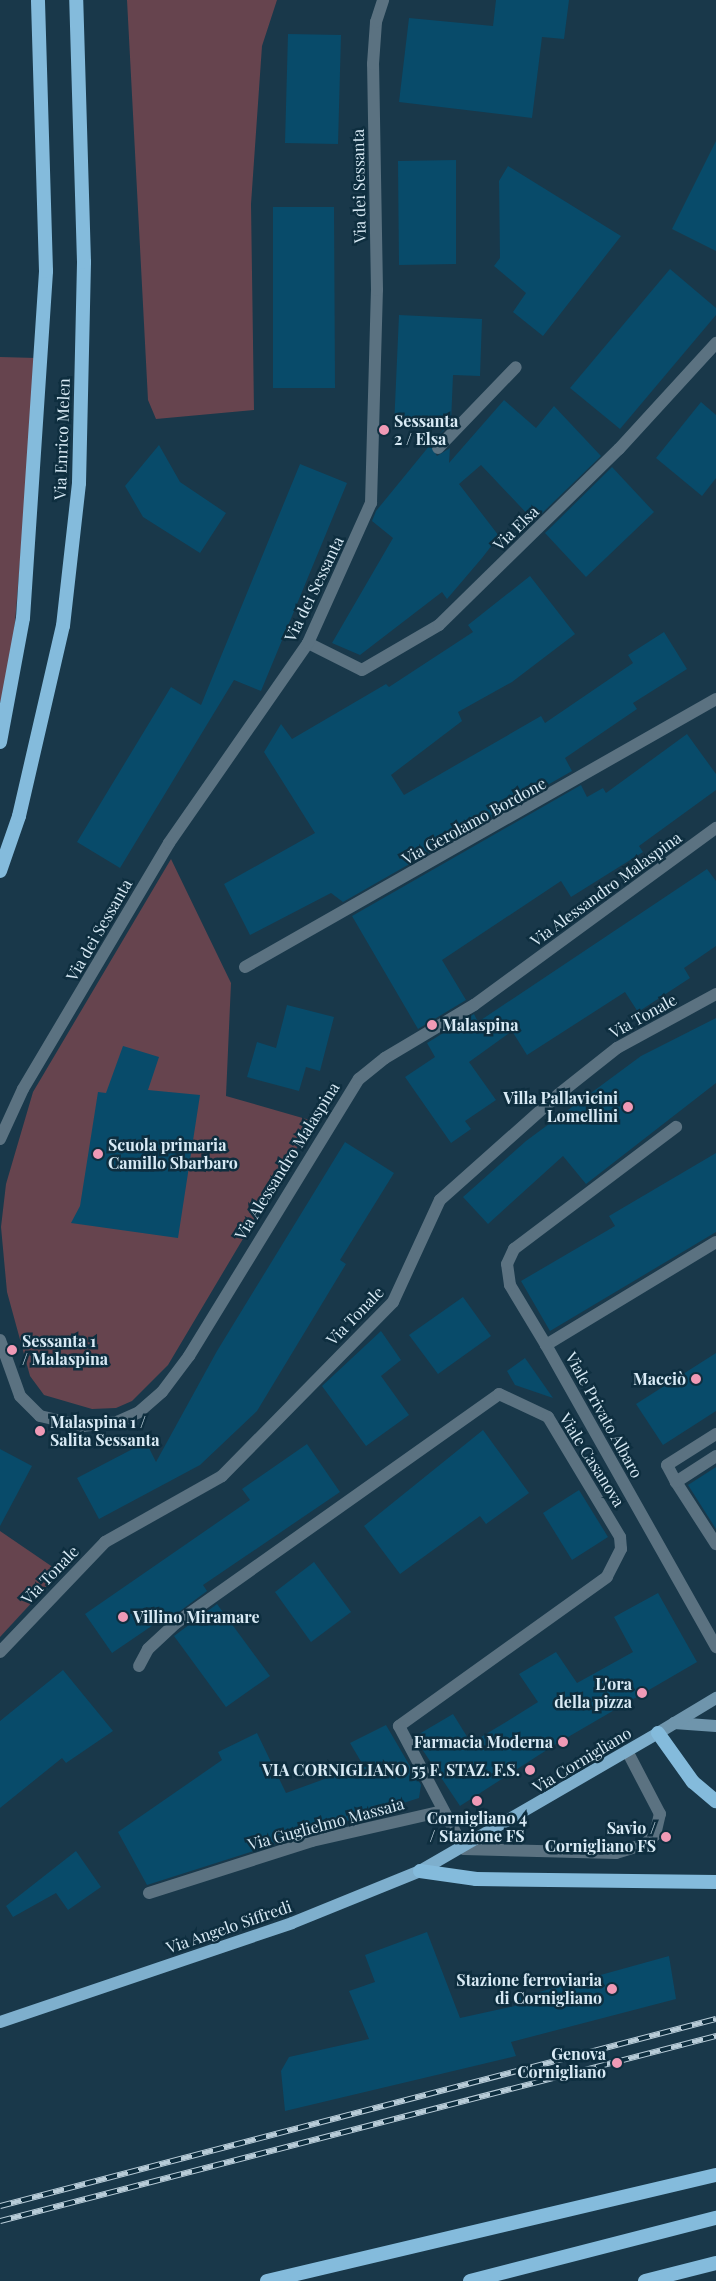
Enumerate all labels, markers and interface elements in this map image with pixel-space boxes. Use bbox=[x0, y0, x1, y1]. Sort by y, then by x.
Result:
street label: Via dei Sessanta bbox=[348, 129, 370, 243]
street label: Via Enrico Melen bbox=[50, 378, 74, 500]
place label: Sessanta 2 / Elsa bbox=[394, 411, 458, 449]
marker: Sessanta 2 / Elsa bbox=[378, 424, 390, 436]
street label: Via Elsa bbox=[489, 502, 543, 554]
street label: Via dei Sessanta bbox=[280, 533, 348, 645]
street label: Via Gerolamo Bordone bbox=[399, 773, 549, 869]
street label: Via Alessandro Malaspina bbox=[527, 828, 685, 950]
street label: Via dei Sessanta bbox=[62, 876, 136, 984]
street label: Via Tonale bbox=[606, 990, 680, 1042]
place label: Malaspina bbox=[442, 1015, 518, 1035]
marker: Malaspina bbox=[426, 1019, 438, 1031]
street label: Via Alessandro Malaspina bbox=[230, 1079, 344, 1243]
place label: Villa Pallavicini Lomellini bbox=[503, 1088, 618, 1126]
marker: Villa Pallavicini Lomellini bbox=[622, 1101, 634, 1113]
place label: Scuola primaria Camillo Sbarbaro bbox=[108, 1135, 238, 1173]
marker: Scuola primaria Camillo Sbarbaro bbox=[92, 1148, 104, 1160]
street label: Via Tonale bbox=[322, 1283, 388, 1349]
place label: Sessanta 1 / Malaspina bbox=[22, 1331, 108, 1369]
marker: Sessanta 1 / Malaspina bbox=[6, 1344, 18, 1356]
street label: Viale Privato Albaro bbox=[561, 1349, 647, 1481]
place label: Macciò bbox=[633, 1369, 686, 1389]
marker: Macciò bbox=[690, 1373, 702, 1385]
street label: Viale Casanova bbox=[556, 1410, 628, 1510]
place label: Malaspina 1 / Salita Sessanta bbox=[50, 1412, 160, 1450]
marker: Malaspina 1 / Salita Sessanta bbox=[34, 1425, 46, 1437]
street label: Via Tonale bbox=[17, 1542, 83, 1608]
place label: Villino Miramare bbox=[133, 1607, 260, 1627]
marker: Villino Miramare bbox=[117, 1611, 129, 1623]
place label: L'ora della pizza bbox=[554, 1674, 632, 1712]
marker: L'ora della pizza bbox=[636, 1687, 648, 1699]
street label: Via Cornigliano bbox=[529, 1723, 635, 1797]
place label: Farmacia Moderna bbox=[414, 1732, 553, 1752]
marker: Farmacia Moderna bbox=[557, 1736, 569, 1748]
place label: VIA CORNIGLIANO 55 F. STAZ. F.S. bbox=[262, 1760, 520, 1780]
marker: VIA CORNIGLIANO 55 F. STAZ. F.S. bbox=[524, 1764, 536, 1776]
street label: Via Guglielmo Massaia bbox=[246, 1794, 406, 1854]
marker: Cornigliano 4 / Stazione FS bbox=[471, 1795, 483, 1807]
place label: Cornigliano 4 / Stazione FS bbox=[427, 1808, 527, 1846]
place label: Savio / Cornigliano FS bbox=[545, 1818, 656, 1856]
marker: Savio / Cornigliano FS bbox=[660, 1831, 672, 1843]
street label: Via Angelo Siffredi bbox=[163, 1896, 295, 1958]
place label: Stazione ferroviaria di Cornigliano bbox=[456, 1970, 602, 2008]
marker: Stazione ferroviaria di Cornigliano bbox=[606, 1983, 618, 1995]
place label: Genova Cornigliano bbox=[517, 2044, 606, 2082]
marker: Genova Cornigliano bbox=[610, 2056, 624, 2070]

